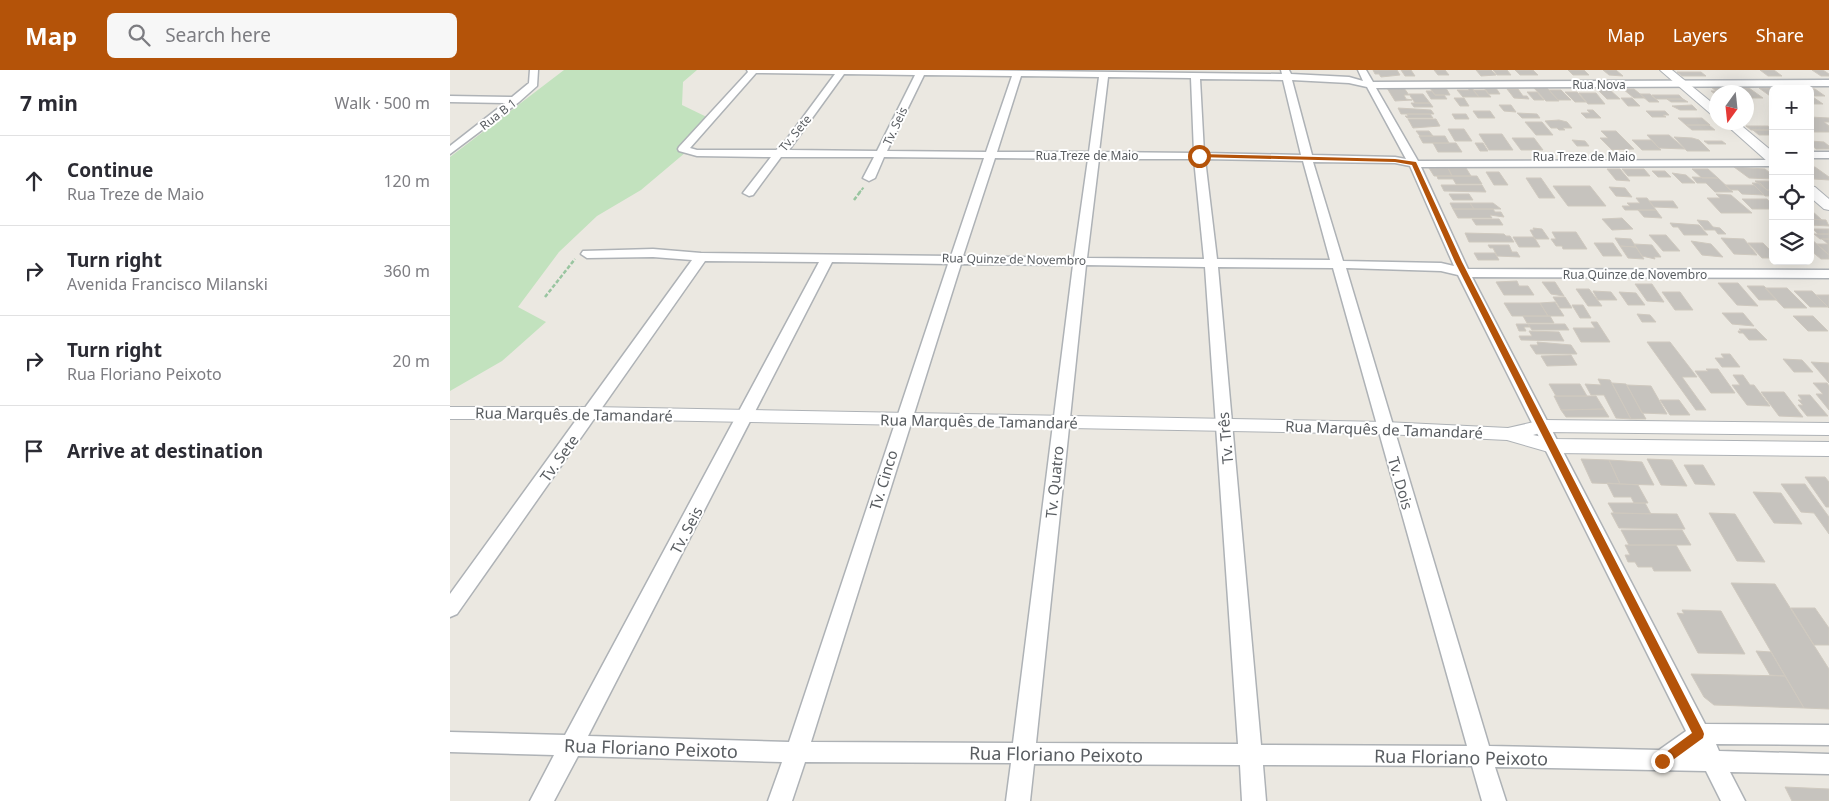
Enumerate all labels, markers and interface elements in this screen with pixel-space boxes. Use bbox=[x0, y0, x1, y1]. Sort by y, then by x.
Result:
search box bbox=[107, 13, 457, 58]
text: Map bbox=[25, 19, 77, 52]
icon: search bbox=[125, 21, 153, 49]
text: Search here bbox=[165, 22, 271, 48]
text: Map bbox=[1607, 23, 1645, 47]
text: Layers bbox=[1673, 23, 1728, 47]
text: Share bbox=[1756, 23, 1804, 47]
street label: Rua Nova bbox=[1572, 76, 1626, 93]
north arrow bbox=[1709, 85, 1754, 130]
map controls bbox=[1769, 85, 1814, 265]
button: + bbox=[1769, 85, 1814, 130]
text: 7 min bbox=[20, 89, 78, 117]
text: Walk · 500 m bbox=[335, 92, 430, 114]
street label: Rua B 1 bbox=[476, 94, 520, 134]
street label: Tv. Seis bbox=[879, 104, 911, 148]
street label: Tv. Sete bbox=[775, 111, 815, 155]
button: − bbox=[1769, 130, 1814, 175]
route start bbox=[1188, 145, 1211, 168]
street label: Rua Treze de Maio bbox=[1036, 147, 1138, 164]
street label: Rua Treze de Maio bbox=[1533, 148, 1635, 165]
text: Continue bbox=[67, 157, 153, 183]
icon: ahead bbox=[20, 167, 48, 195]
text: 120 m bbox=[383, 170, 430, 192]
button: locate bbox=[1769, 175, 1814, 220]
text: Rua Treze de Maio bbox=[67, 183, 204, 205]
button: layers bbox=[1769, 220, 1814, 265]
text: Turn right bbox=[67, 247, 162, 273]
street label: Rua Quinze de Novembro bbox=[942, 249, 1086, 269]
icon: right bbox=[20, 257, 48, 285]
text: 360 m bbox=[383, 260, 430, 282]
street label: Rua Quinze de Novembro bbox=[1563, 266, 1707, 283]
text: Avenida Francisco Milanski bbox=[67, 273, 268, 295]
text: Turn right bbox=[67, 337, 162, 363]
icon: right bbox=[20, 347, 48, 375]
text: 20 m bbox=[393, 350, 430, 372]
text: Rua Floriano Peixoto bbox=[67, 363, 222, 385]
street label: Rua Marquês de Tamandaré bbox=[475, 402, 673, 426]
street label: Rua Marquês de Tamandaré bbox=[880, 409, 1078, 433]
street label: Tv. Três bbox=[1213, 411, 1237, 465]
street label: Rua Marquês de Tamandaré bbox=[1285, 416, 1483, 442]
street label: Tv. Sete bbox=[535, 430, 583, 486]
icon: arrive bbox=[20, 437, 48, 465]
text: Arrive at destination bbox=[67, 438, 263, 464]
street label: Tv. Quatro bbox=[1040, 445, 1068, 519]
street label: Tv. Cinco bbox=[864, 447, 902, 513]
street label: Tv. Dois bbox=[1384, 454, 1418, 512]
street label: Tv. Seis bbox=[665, 503, 707, 557]
street label: Rua Floriano Peixoto bbox=[564, 733, 738, 763]
street label: Rua Floriano Peixoto bbox=[969, 740, 1143, 768]
street label: Rua Floriano Peixoto bbox=[1374, 743, 1548, 771]
route end bbox=[1651, 750, 1674, 773]

